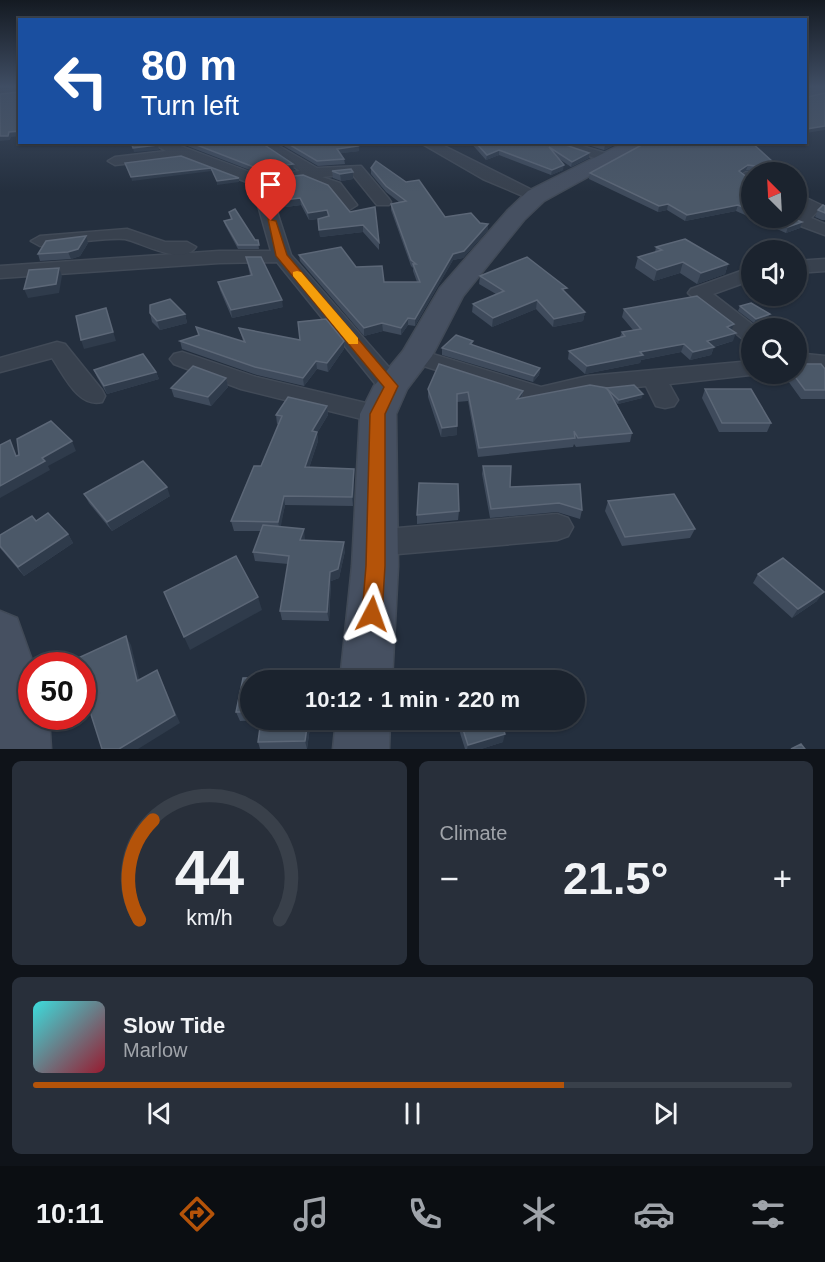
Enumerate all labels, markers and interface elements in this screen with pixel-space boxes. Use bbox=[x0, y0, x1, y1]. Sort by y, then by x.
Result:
icon: left bbox=[42, 42, 120, 120]
text: 80 m bbox=[141, 42, 237, 89]
text: Turn left bbox=[141, 91, 239, 121]
pin bbox=[245, 159, 296, 221]
north arrow bbox=[741, 162, 807, 228]
map controls bbox=[741, 162, 807, 384]
icon: arrive bbox=[254, 168, 287, 201]
button: sound bbox=[741, 240, 807, 306]
button: search bbox=[741, 318, 807, 384]
position arrow bbox=[340, 582, 404, 646]
speed limit sign: 50 bbox=[18, 652, 96, 730]
text: 10:12 · 1 min · 220 m bbox=[305, 687, 520, 712]
text: Climate bbox=[440, 822, 507, 844]
text: 44 bbox=[175, 838, 244, 907]
text: 21.5° bbox=[563, 853, 669, 904]
text: − bbox=[440, 860, 459, 897]
text: + bbox=[773, 860, 792, 897]
text: km/h bbox=[186, 906, 232, 930]
text: Slow Tide bbox=[123, 1013, 225, 1038]
text: Marlow bbox=[123, 1039, 187, 1061]
icon: previous bbox=[143, 1097, 176, 1130]
icon: pause bbox=[396, 1097, 429, 1130]
icon: next bbox=[649, 1097, 682, 1130]
icon: directions bbox=[176, 1193, 218, 1235]
icon: music bbox=[290, 1193, 332, 1235]
icon: phone bbox=[404, 1193, 446, 1235]
icon: climate bbox=[518, 1193, 560, 1235]
icon: car bbox=[633, 1193, 675, 1235]
icon: filters bbox=[747, 1193, 789, 1235]
text: 10:11 bbox=[36, 1199, 104, 1229]

